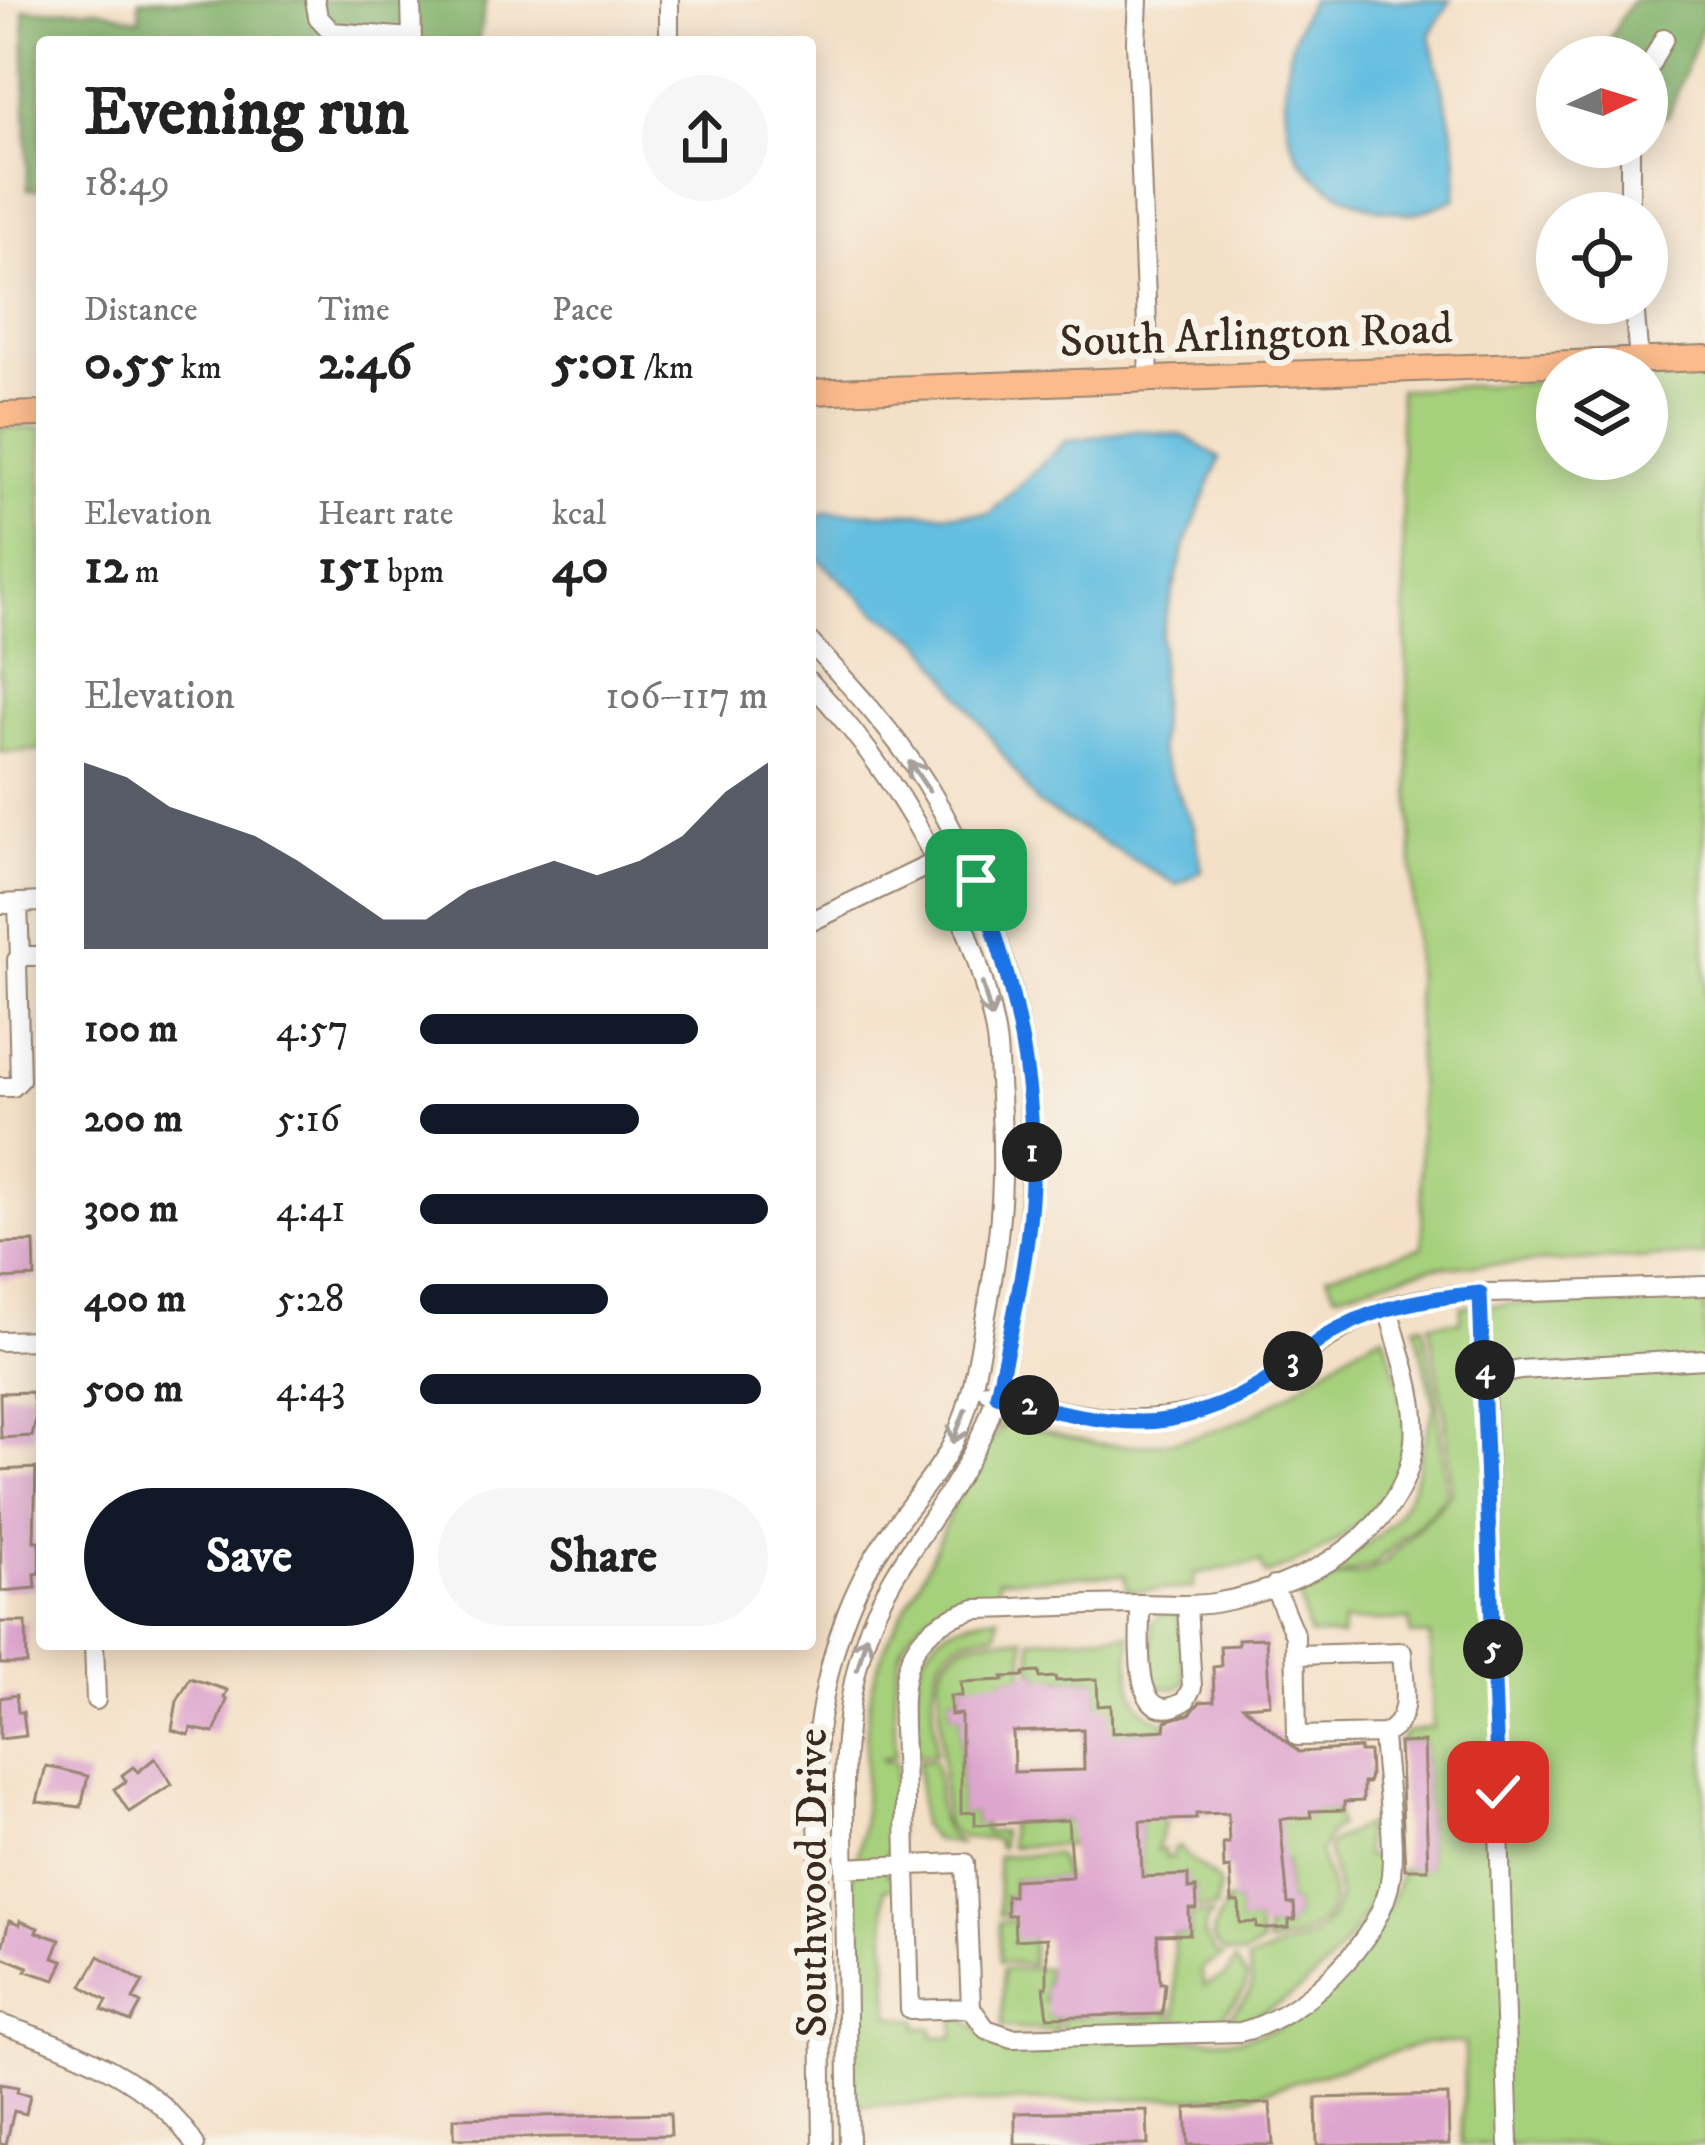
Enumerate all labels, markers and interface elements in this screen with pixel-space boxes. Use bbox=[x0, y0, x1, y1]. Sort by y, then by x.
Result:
north arrow bbox=[1536, 36, 1668, 168]
map controls bbox=[1536, 36, 1668, 480]
text: Evening run bbox=[84, 73, 409, 155]
button: share bbox=[642, 75, 768, 201]
text: 18:49 bbox=[84, 159, 170, 208]
button: locate bbox=[1536, 192, 1668, 324]
text: Distance bbox=[84, 290, 198, 331]
text: Time bbox=[318, 290, 390, 331]
text: Pace bbox=[552, 290, 613, 331]
street label: South Arlington Road bbox=[1059, 301, 1454, 371]
text: 0.55 bbox=[84, 331, 174, 395]
text: 2:46 bbox=[318, 331, 412, 395]
text: 5:01 bbox=[552, 331, 637, 395]
text: km bbox=[174, 348, 222, 389]
text: /km bbox=[637, 348, 694, 389]
button: layers bbox=[1536, 348, 1668, 480]
text: Elevation bbox=[84, 494, 212, 535]
text: Heart rate bbox=[318, 494, 453, 535]
text: kcal bbox=[552, 494, 606, 535]
text: 12 bbox=[84, 535, 128, 599]
text: 151 bbox=[318, 535, 380, 599]
text: 40 bbox=[552, 535, 609, 599]
text: m bbox=[128, 552, 160, 593]
text: bpm bbox=[380, 552, 444, 593]
text: Elevation bbox=[84, 672, 235, 721]
text: 106–117 m bbox=[605, 672, 768, 721]
one-way arrow bbox=[907, 760, 932, 794]
pin bbox=[925, 829, 1027, 931]
icon: arrive bbox=[943, 847, 1009, 913]
one-way arrow bbox=[977, 981, 999, 1019]
text: 100 m bbox=[84, 1005, 178, 1054]
text: 4:57 bbox=[276, 1005, 349, 1054]
text: 200 m bbox=[84, 1095, 183, 1144]
text: 5:16 bbox=[276, 1095, 340, 1144]
pin: 1 bbox=[1002, 1122, 1062, 1182]
text: 1 bbox=[1026, 1131, 1038, 1172]
text: 300 m bbox=[84, 1185, 178, 1234]
text: 4:41 bbox=[276, 1185, 345, 1234]
text: 400 m bbox=[84, 1275, 186, 1324]
text: 5:28 bbox=[276, 1275, 344, 1324]
pin: 3 bbox=[1263, 1331, 1323, 1391]
text: 3 bbox=[1287, 1340, 1299, 1381]
pin: 4 bbox=[1455, 1340, 1515, 1400]
text: 4 bbox=[1476, 1349, 1495, 1390]
text: 500 m bbox=[84, 1365, 183, 1414]
text: 4:43 bbox=[276, 1365, 346, 1414]
pin: 2 bbox=[999, 1375, 1059, 1435]
text: 2 bbox=[1021, 1384, 1037, 1425]
one-way arrow bbox=[946, 1407, 968, 1444]
button: Save bbox=[84, 1488, 414, 1626]
button: Share bbox=[438, 1488, 768, 1626]
pin: 5 bbox=[1463, 1619, 1523, 1679]
text: 5 bbox=[1485, 1628, 1501, 1669]
one-way arrow bbox=[853, 1634, 875, 1672]
street label: Southwood Drive bbox=[785, 1728, 841, 2038]
pin bbox=[1447, 1741, 1549, 1843]
icon: check bbox=[1465, 1759, 1531, 1825]

